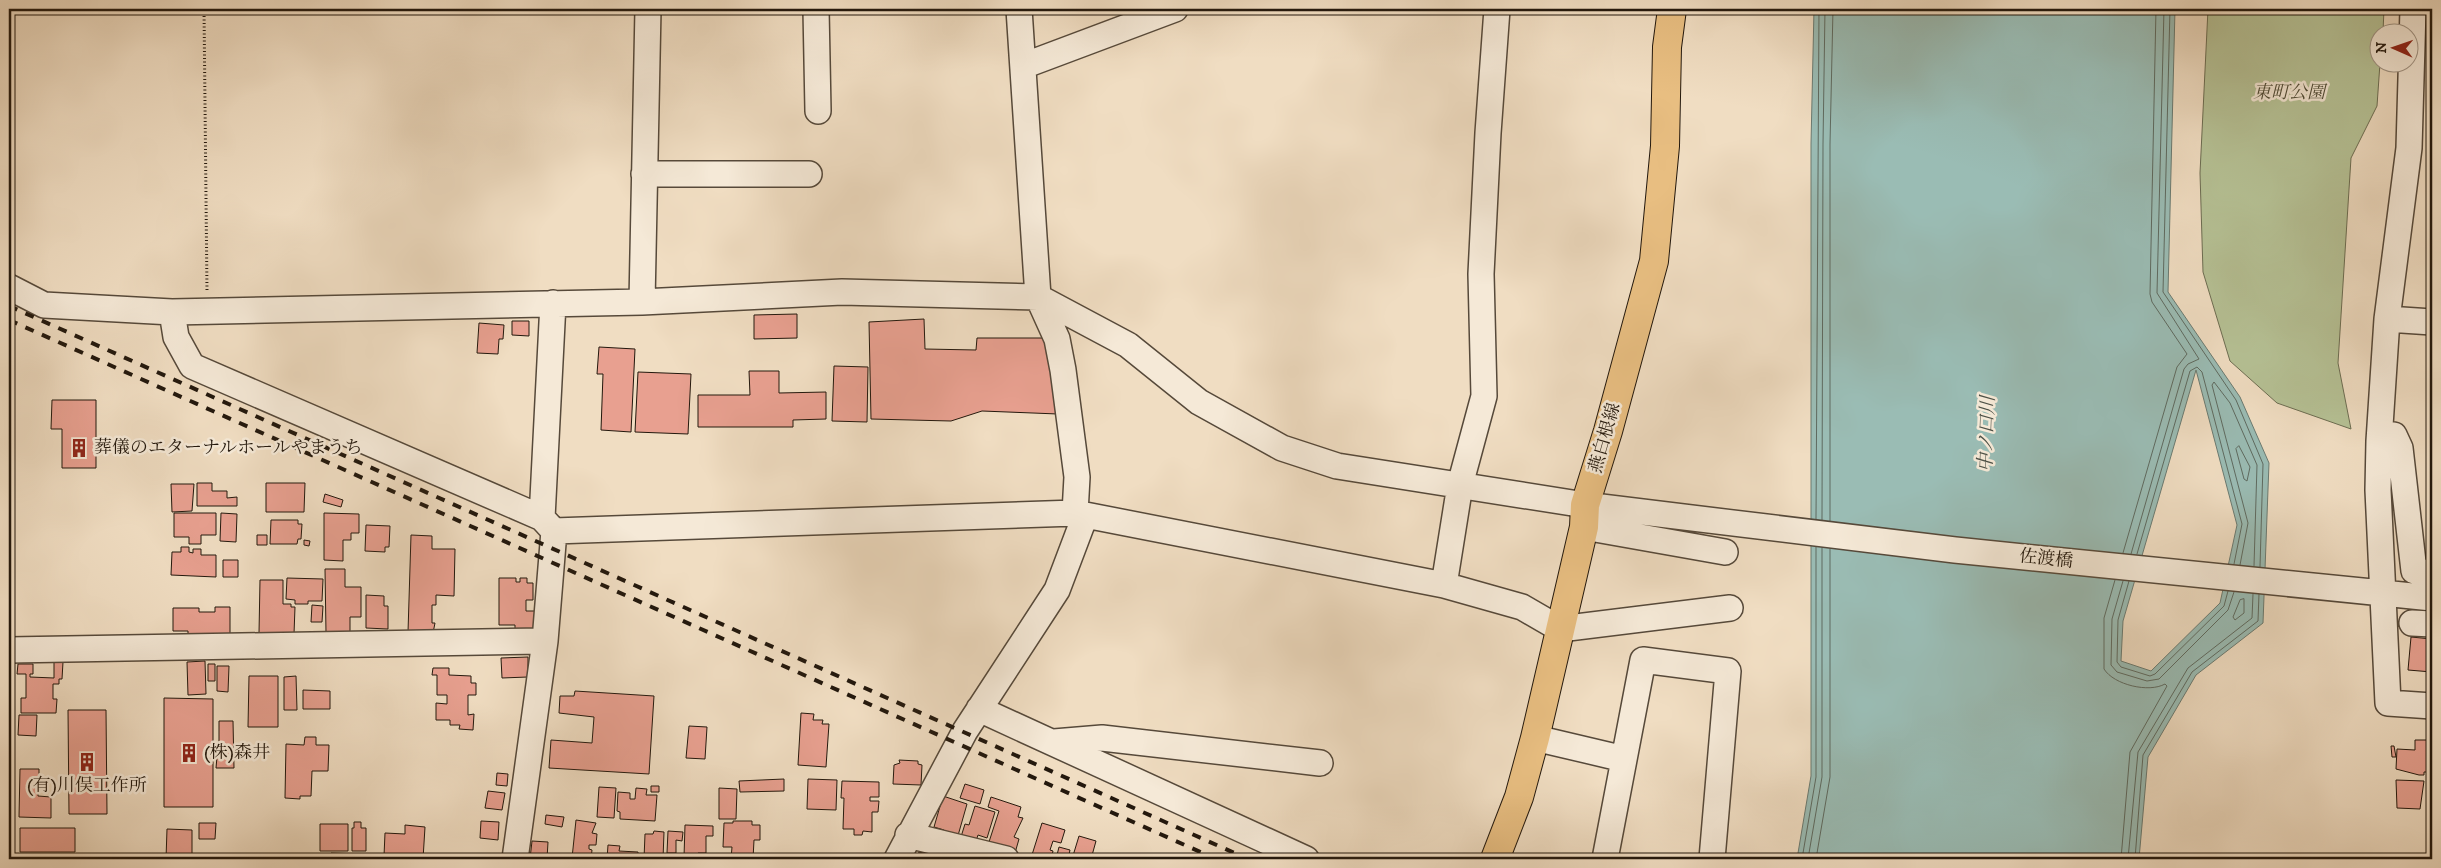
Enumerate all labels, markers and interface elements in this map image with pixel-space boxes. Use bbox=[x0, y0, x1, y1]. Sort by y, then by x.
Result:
north arrow bbox=[2368, 22, 2418, 72]
text: N bbox=[2373, 41, 2391, 54]
park label: 東町公園 bbox=[2253, 82, 2328, 104]
water label: 中ノ口川 bbox=[1974, 394, 2000, 472]
street label: 燕白根線 bbox=[1585, 400, 1625, 476]
building icon: 葬儀のエターナルホールやまうち bbox=[68, 437, 90, 459]
place label: 葬儀のエターナルホールやまうち bbox=[94, 437, 363, 459]
street label: 佐渡橋 bbox=[2018, 545, 2074, 573]
building icon: (株)森井 bbox=[178, 742, 200, 764]
place label: (株)森井 bbox=[204, 742, 270, 764]
building icon: (有)川俣工作所 bbox=[76, 751, 98, 773]
place label: (有)川俣工作所 bbox=[27, 775, 147, 797]

